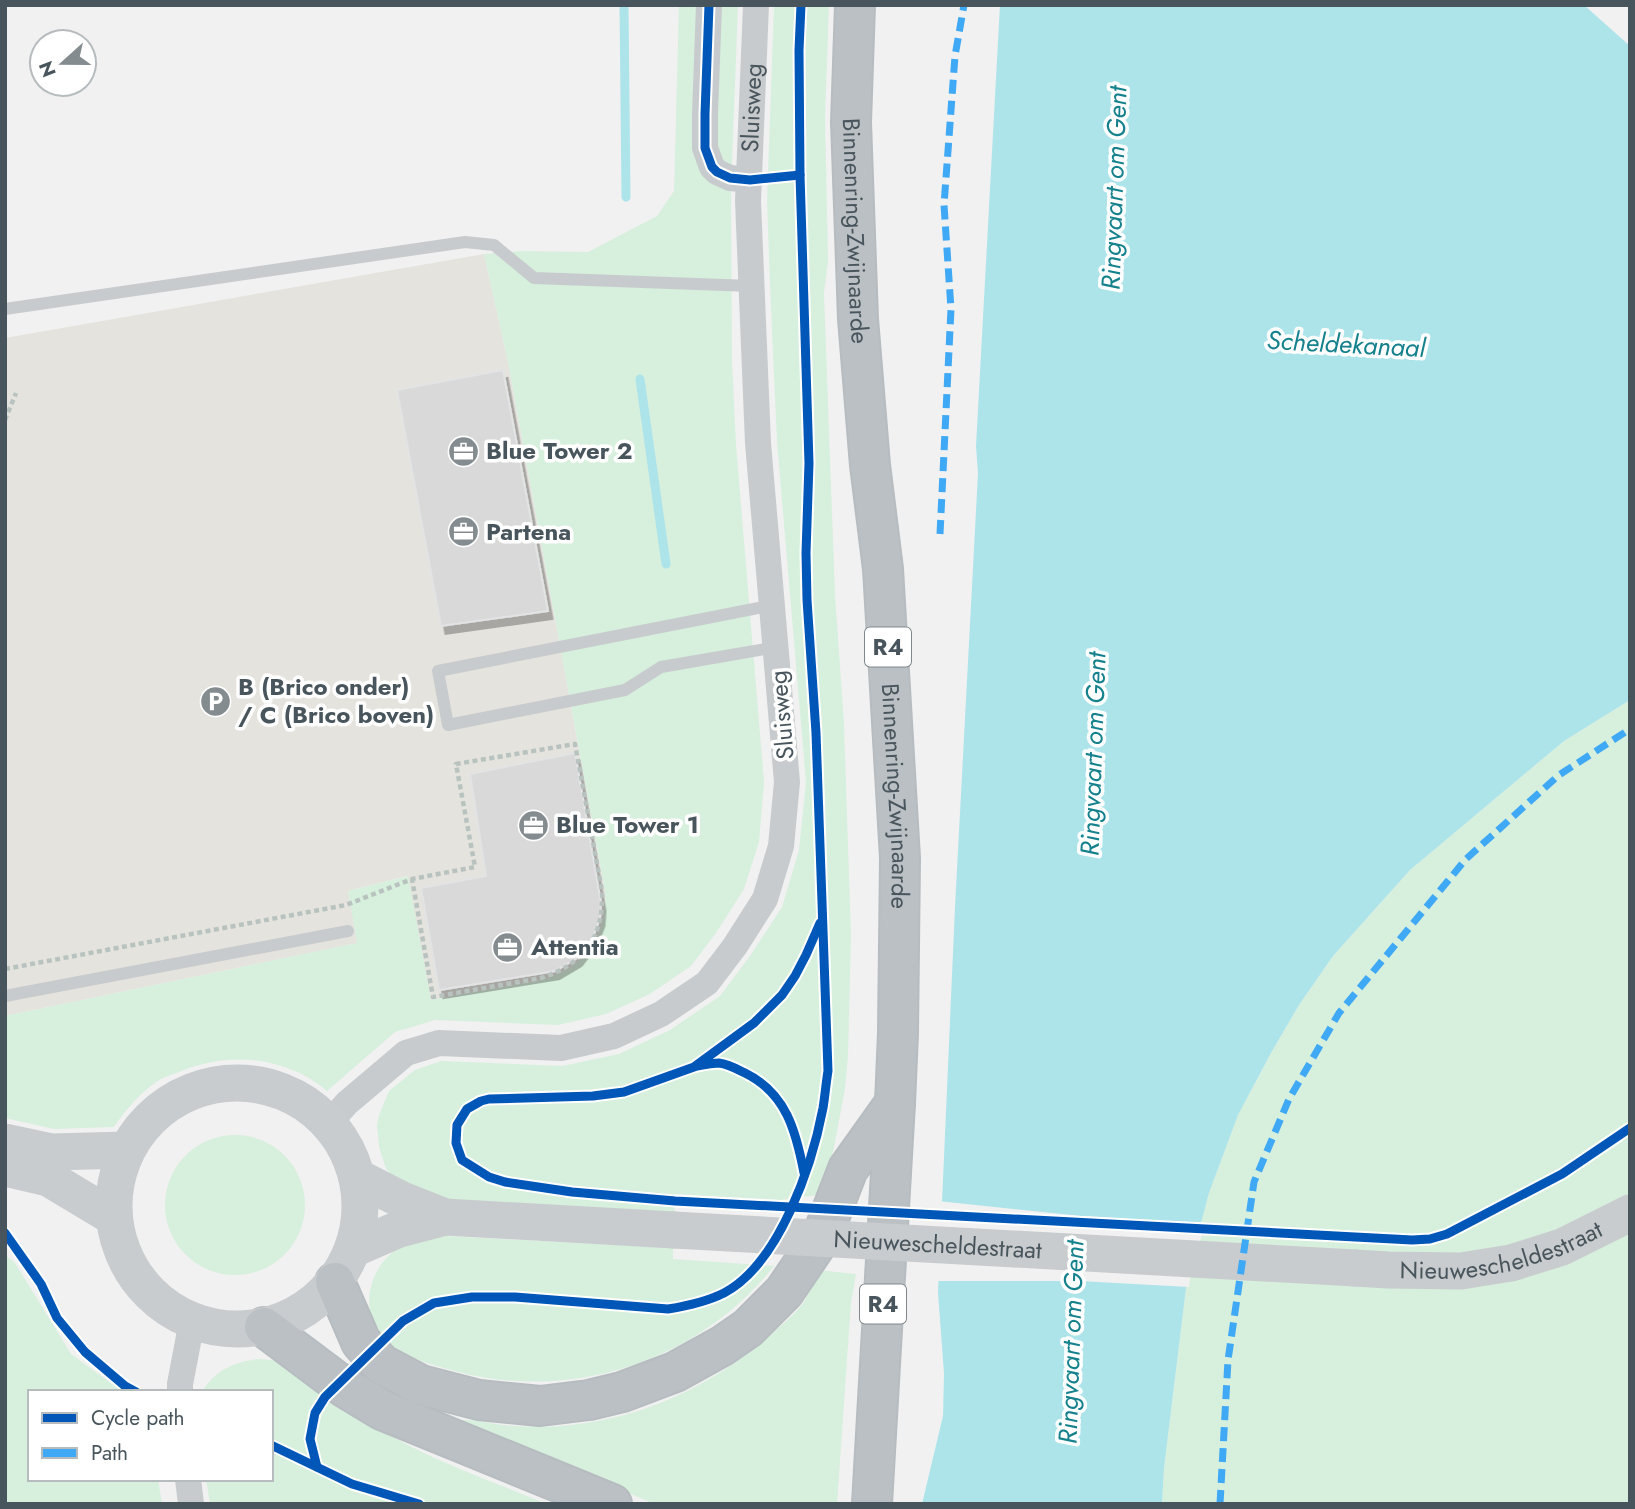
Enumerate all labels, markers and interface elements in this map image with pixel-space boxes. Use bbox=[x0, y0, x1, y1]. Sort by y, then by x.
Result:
north arrow bbox=[28, 28, 98, 98]
text: N bbox=[32, 57, 63, 81]
street label: Sluisweg bbox=[732, 63, 771, 153]
water label: Ringvaart om Gent bbox=[1091, 84, 1137, 291]
street label: Binnenring-Zwijnaarde bbox=[834, 117, 878, 345]
water label: Scheldekanaal bbox=[1266, 321, 1427, 367]
place label: Blue Tower 2 bbox=[486, 433, 633, 468]
office icon: Blue Tower 2 bbox=[446, 434, 480, 468]
place label: Partena bbox=[486, 514, 571, 549]
office icon: Partena bbox=[446, 515, 480, 549]
road number: R4 bbox=[865, 628, 911, 666]
water label: Ringvaart om Gent bbox=[1070, 650, 1116, 857]
place label: B (Brico onder) / C (Brico boven) bbox=[238, 669, 434, 732]
street label: Sluisweg bbox=[760, 669, 803, 761]
street label: Binnenring-Zwijnaarde bbox=[873, 682, 918, 909]
parking icon: B (Brico onder) / C (Brico boven) bbox=[198, 684, 232, 718]
place label: Blue Tower 1 bbox=[556, 807, 699, 842]
office icon: Blue Tower 1 bbox=[516, 808, 550, 842]
place label: Attentia bbox=[530, 929, 619, 964]
office icon: Attentia bbox=[491, 930, 525, 964]
street label: Nieuwescheldestraat bbox=[1399, 1212, 1608, 1288]
street label: Nieuwescheldestraat bbox=[833, 1221, 1043, 1268]
water label: Ringvaart om Gent bbox=[1048, 1238, 1094, 1445]
road number: R4 bbox=[860, 1284, 906, 1324]
legend bbox=[28, 1390, 273, 1481]
text: Cycle path bbox=[91, 1403, 184, 1433]
text: Path bbox=[91, 1438, 128, 1468]

